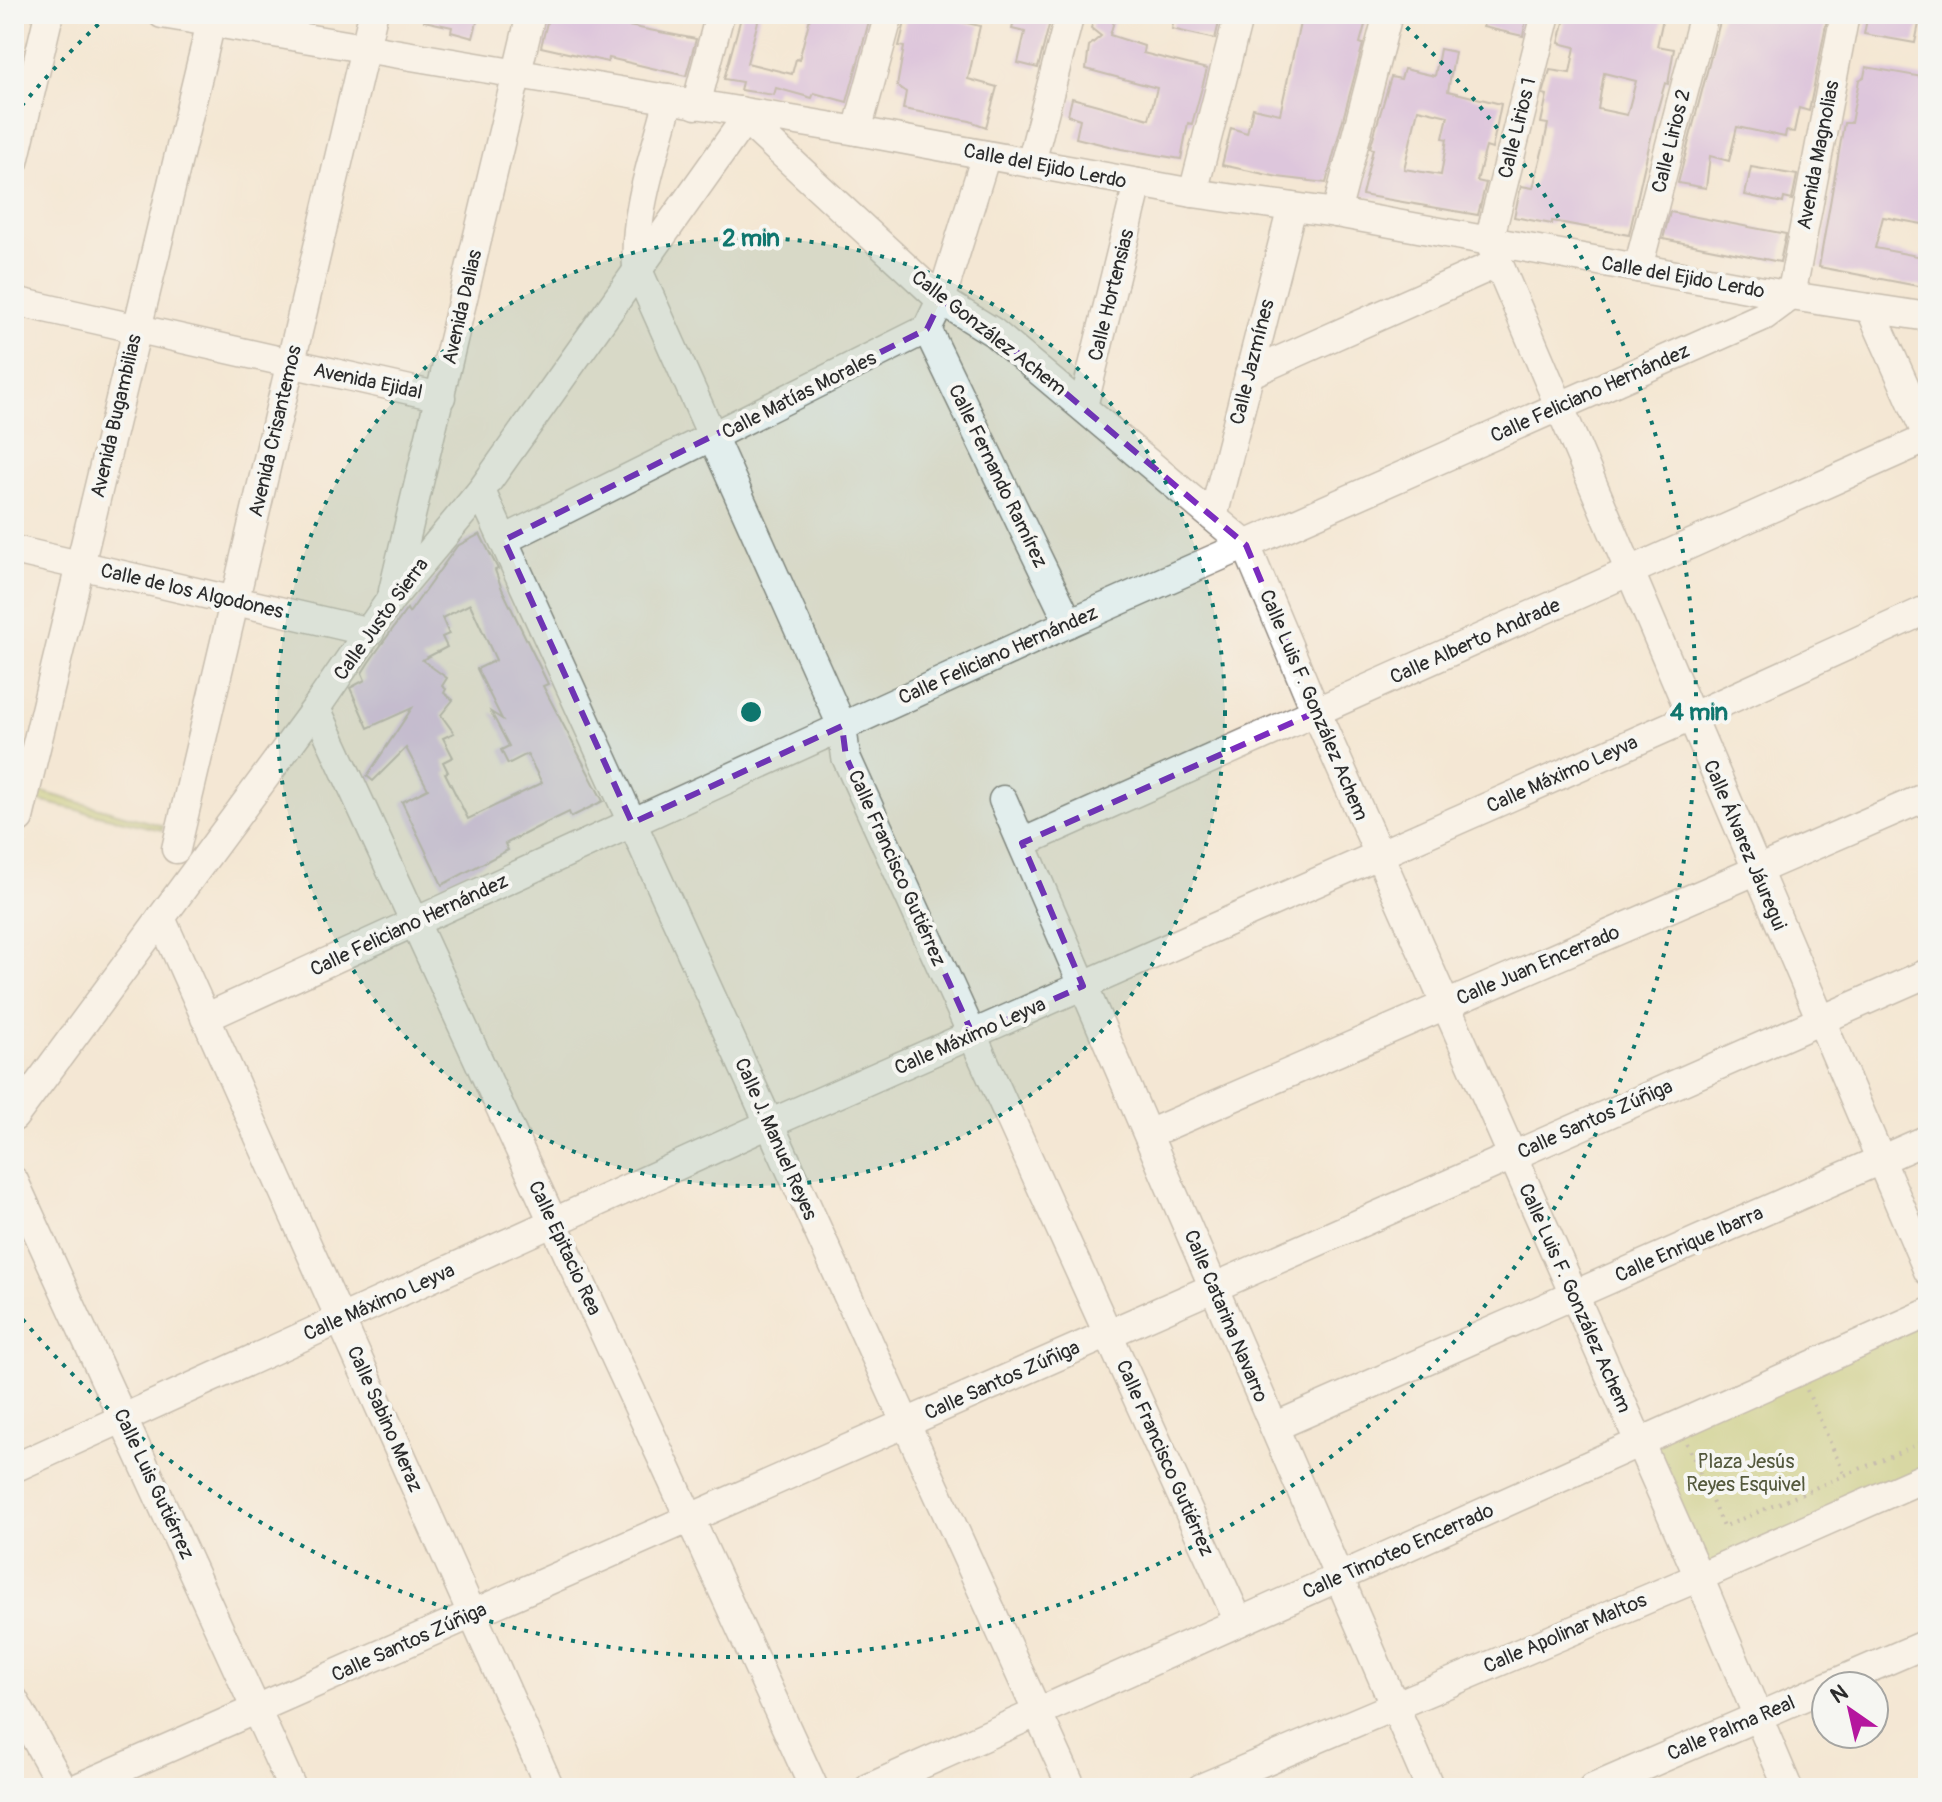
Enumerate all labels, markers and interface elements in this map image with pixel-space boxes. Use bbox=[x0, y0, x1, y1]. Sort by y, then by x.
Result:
street label: Calle Lirios 1 bbox=[1492, 75, 1542, 181]
street label: Avenida Magnolias bbox=[1791, 78, 1845, 232]
street label: Calle Lirios 2 bbox=[1646, 86, 1696, 196]
street label: Calle del Ejido Lerdo bbox=[961, 138, 1129, 194]
text: 2 min bbox=[722, 224, 780, 253]
street label: Calle Hortensias bbox=[1083, 226, 1139, 364]
street label: Avenida Dalias bbox=[437, 247, 487, 367]
street label: Calle del Ejido Lerdo bbox=[1599, 250, 1767, 304]
street label: Calle González Achem bbox=[907, 265, 1071, 401]
street label: Calle Jazmínes bbox=[1224, 297, 1280, 427]
street label: Avenida Bugambilias bbox=[85, 332, 147, 500]
street label: Calle Feliciano Hernández bbox=[1487, 338, 1693, 448]
street label: Avenida Crisantemos bbox=[243, 343, 307, 519]
street label: Calle Matías Morales bbox=[718, 345, 880, 445]
street label: Avenida Ejidal bbox=[311, 357, 425, 405]
street label: Calle Fernando Ramírez bbox=[943, 380, 1053, 572]
street label: Calle Justo Sierra bbox=[328, 553, 434, 685]
street label: Calle de los Algodones bbox=[98, 558, 286, 624]
street label: Calle Luis F. González Achem bbox=[1254, 586, 1374, 824]
street label: Calle Alberto Andrade bbox=[1386, 592, 1564, 690]
street label: Calle Feliciano Hernández bbox=[895, 600, 1101, 710]
centre of rings bbox=[737, 698, 765, 726]
text: 4 min bbox=[1670, 698, 1728, 727]
street label: Calle Máximo Leyva bbox=[1482, 729, 1642, 819]
street label: Calle Álvarez Jáuregui bbox=[1698, 756, 1792, 934]
street label: Calle Francisco Gutiérrez bbox=[842, 766, 952, 970]
street label: Calle Feliciano Hernández bbox=[306, 868, 512, 982]
street label: Calle Juan Encerrado bbox=[1453, 919, 1624, 1011]
street label: Calle Máximo Leyva bbox=[890, 991, 1050, 1081]
street label: Calle J. Manuel Reyes bbox=[729, 1054, 823, 1224]
street label: Calle Santos Zúñiga bbox=[1513, 1074, 1677, 1164]
street label: Calle Epitacio Rea bbox=[523, 1177, 607, 1319]
street label: Calle Luis F. González Achem bbox=[1513, 1179, 1637, 1417]
street label: Calle Enrique Ibarra bbox=[1611, 1200, 1767, 1288]
street label: Calle Catarina Navarro bbox=[1178, 1226, 1274, 1406]
street label: Calle Máximo Leyva bbox=[299, 1257, 459, 1347]
street label: Calle Santos Zúñiga bbox=[920, 1335, 1084, 1425]
street label: Calle Sabino Meraz bbox=[342, 1342, 428, 1496]
street label: Calle Francisco Gutiérrez bbox=[1110, 1356, 1220, 1560]
street label: Calle Luis Gutiérrez bbox=[108, 1405, 200, 1563]
park label: Plaza Jesús Reyes Esquivel bbox=[1686, 1449, 1806, 1497]
street label: Calle Timoteo Encerrado bbox=[1299, 1497, 1498, 1604]
street label: Calle Apolinar Maltos bbox=[1480, 1587, 1650, 1679]
street label: Calle Santos Zúñiga bbox=[327, 1597, 491, 1687]
north arrow bbox=[1810, 1670, 1890, 1750]
text: N bbox=[1825, 1678, 1853, 1710]
street label: Calle Palma Real bbox=[1663, 1690, 1799, 1766]

